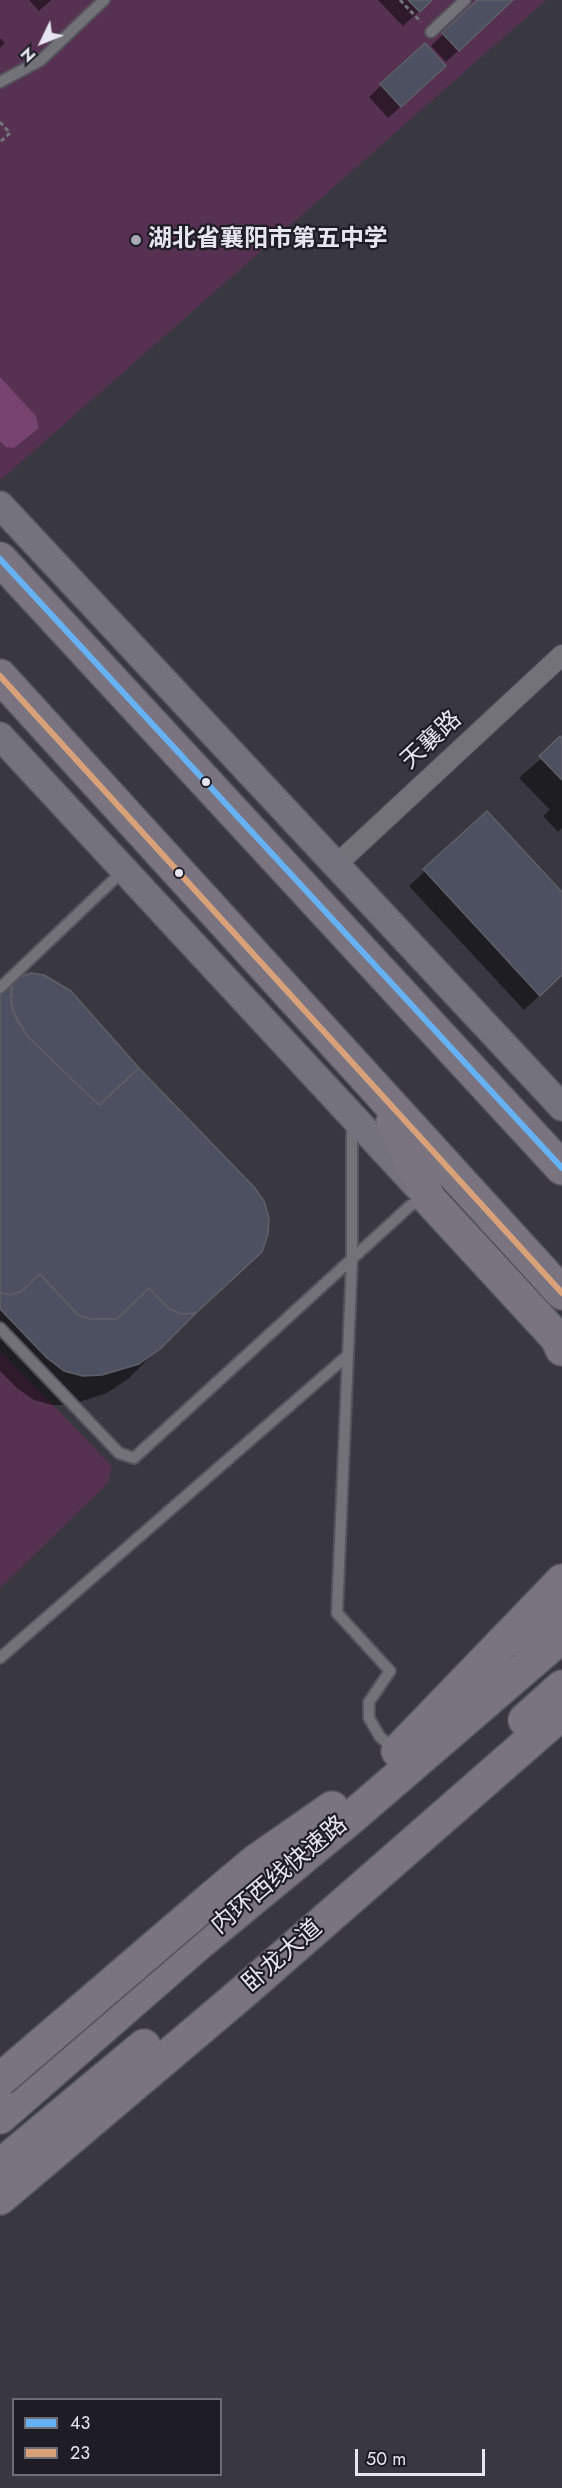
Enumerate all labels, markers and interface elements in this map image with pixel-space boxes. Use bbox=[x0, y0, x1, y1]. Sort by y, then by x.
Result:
north arrow bbox=[12, 12, 72, 72]
text: N bbox=[16, 42, 41, 67]
place label: 湖北省襄阳市第五中学 bbox=[148, 226, 388, 254]
marker: 湖北省襄阳市第五中学 bbox=[129, 233, 143, 247]
street label: 天襄路 bbox=[396, 706, 468, 776]
unlabelled marker bbox=[200, 776, 212, 788]
unlabelled marker bbox=[173, 867, 185, 879]
street label: 内环西线快速路 bbox=[206, 1811, 354, 1941]
street label: 卧龙大道 bbox=[237, 1915, 329, 1999]
legend bbox=[12, 2398, 222, 2476]
text: 43 bbox=[70, 2410, 90, 2436]
scale bar bbox=[358, 2437, 488, 2475]
text: 23 bbox=[70, 2440, 90, 2466]
text: 50 m bbox=[366, 2446, 406, 2472]

